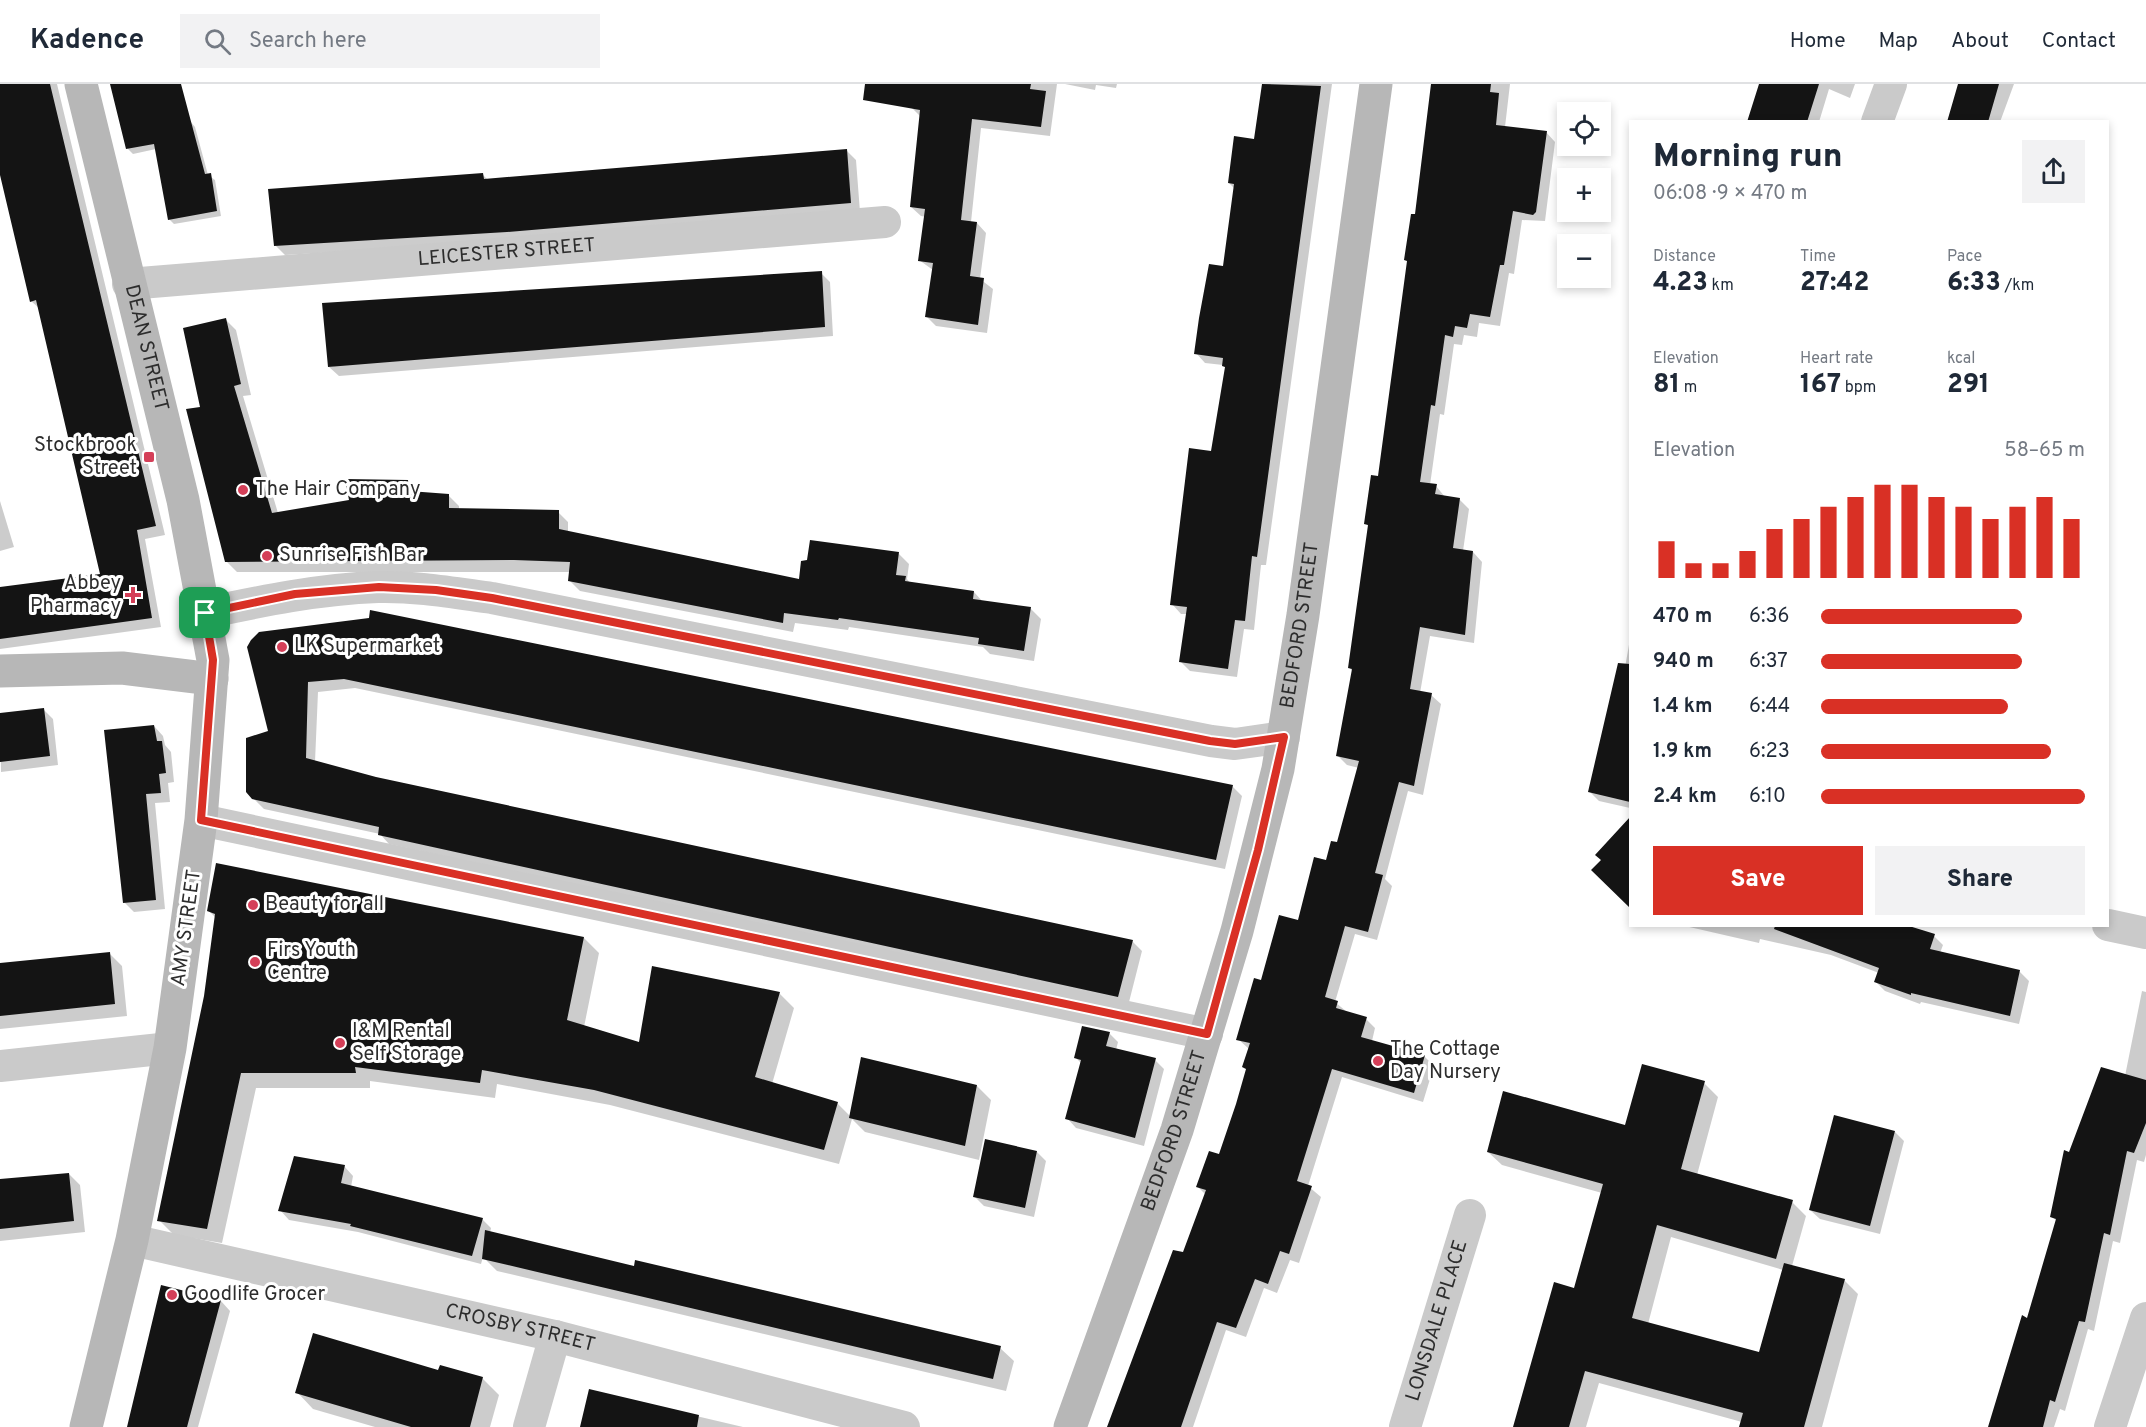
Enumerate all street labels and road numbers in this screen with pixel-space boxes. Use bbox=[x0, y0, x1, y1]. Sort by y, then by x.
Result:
street label: LEICESTER STREET bbox=[417, 233, 597, 273]
street label: DEAN STREET bbox=[118, 282, 174, 414]
street label: BEDFORD STREET bbox=[1275, 541, 1326, 710]
street label: AMY STREET bbox=[166, 868, 208, 988]
street label: BEDFORD STREET bbox=[1136, 1047, 1213, 1215]
street label: LONSDALE PLACE bbox=[1401, 1237, 1474, 1405]
street label: CROSBY STREET bbox=[442, 1298, 598, 1359]

